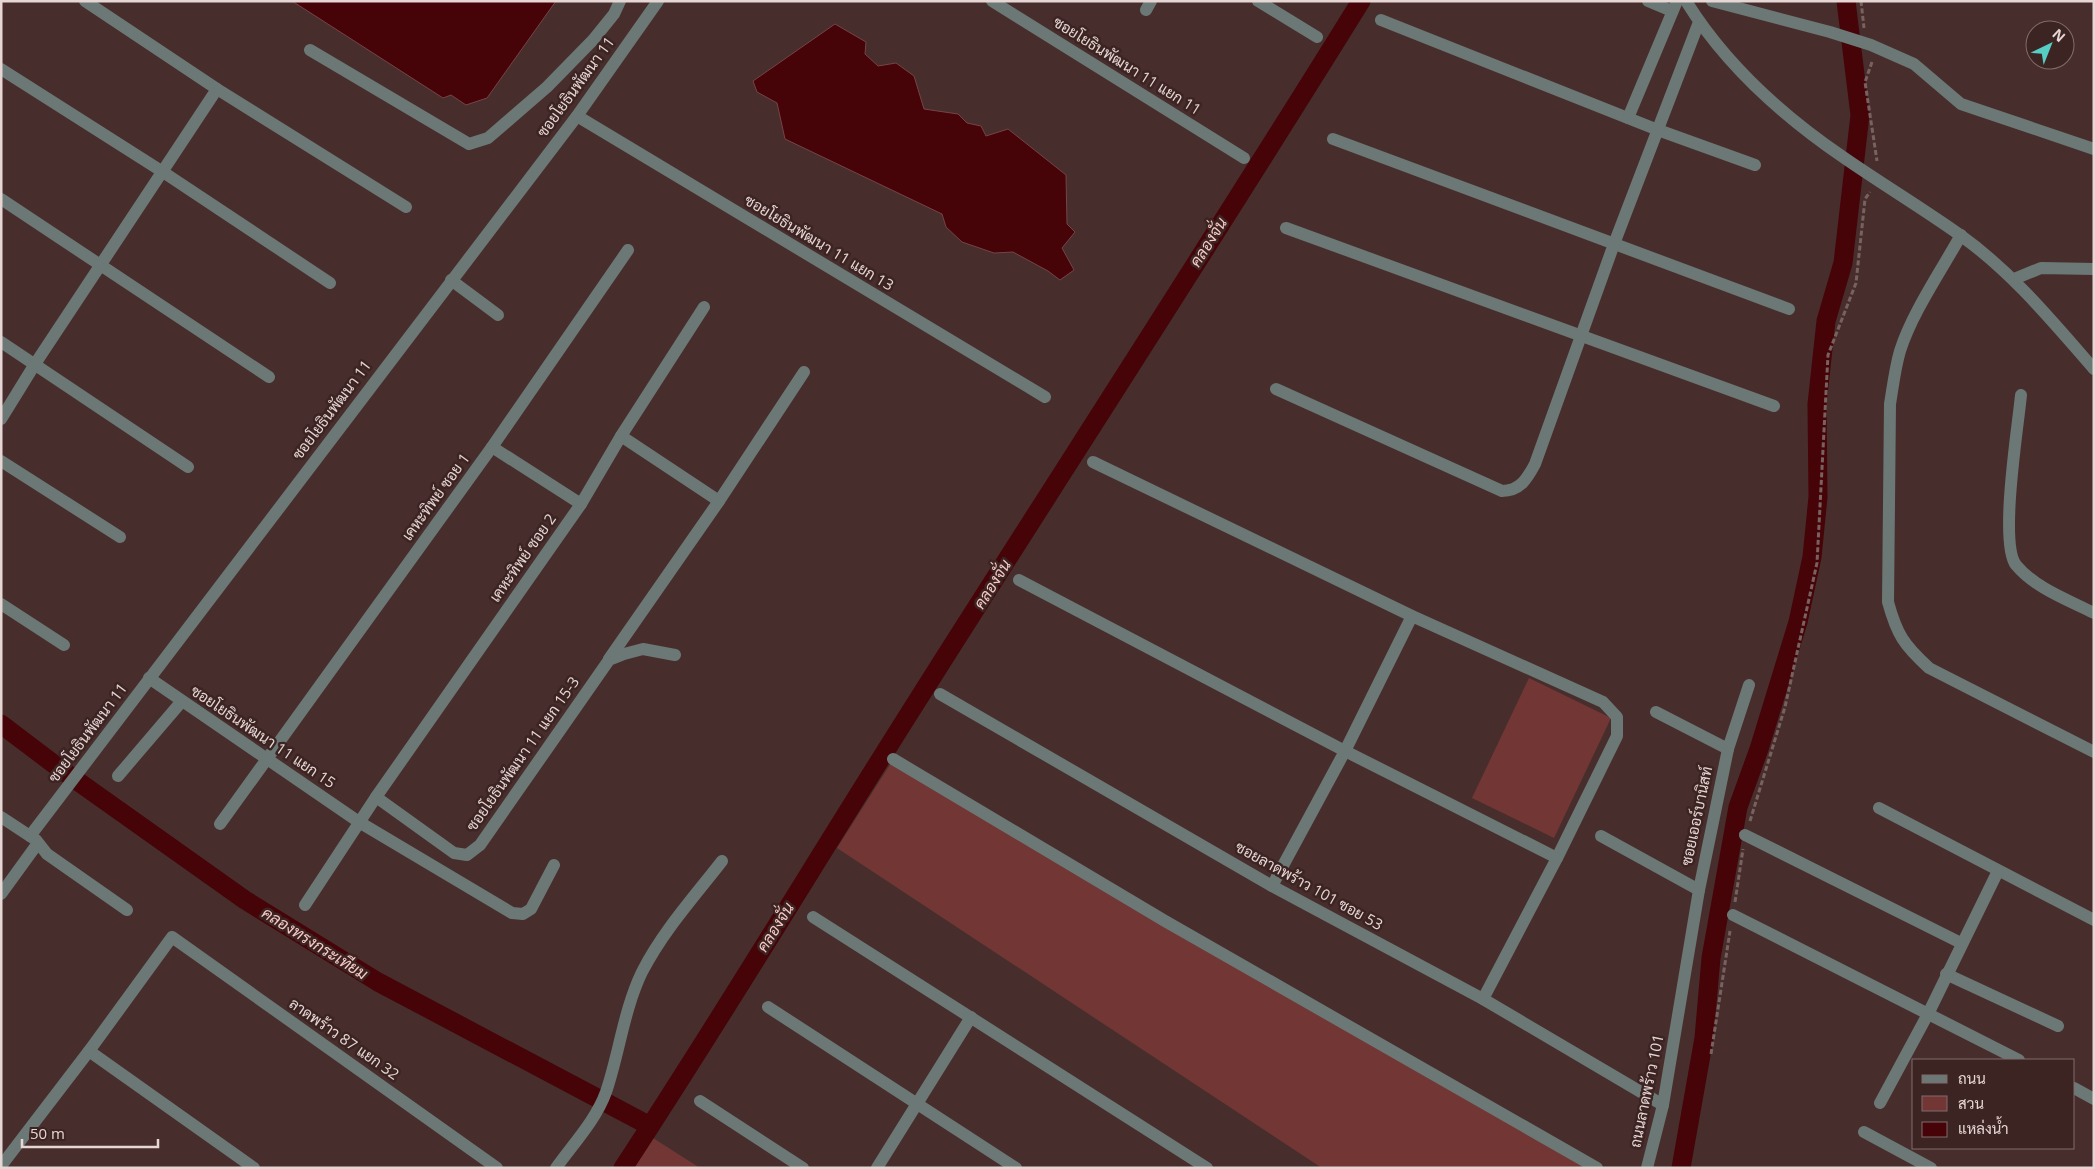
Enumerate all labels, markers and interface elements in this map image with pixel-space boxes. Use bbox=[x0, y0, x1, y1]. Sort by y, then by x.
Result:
street label: ซอยโยธินพัฒนา 11 แยก 11 bbox=[1050, 11, 1205, 119]
north arrow bbox=[2025, 20, 2075, 70]
text: N bbox=[2049, 24, 2070, 46]
street label: ซอยโยธินพัฒนา 11 bbox=[532, 32, 618, 141]
street label: ซอยโยธินพัฒนา 11 แยก 13 bbox=[741, 190, 898, 295]
water label: คลองจั่น bbox=[1182, 212, 1232, 271]
street label: ซอยโยธินพัฒนา 11 bbox=[287, 356, 375, 463]
street label: เคหะทิพย์ ซอย 1 bbox=[397, 449, 474, 544]
street label: เคหะทิพย์ ซอย 2 bbox=[484, 509, 560, 606]
water label: คลองจั่น bbox=[966, 554, 1016, 613]
street label: ซอยโยธินพัฒนา 11 แยก 15-3 bbox=[461, 672, 583, 835]
street label: ซอยโยธินพัฒนา 11 bbox=[43, 679, 131, 786]
street label: ซอยโยธินพัฒนา 11 แยก 15 bbox=[187, 680, 340, 792]
street label: ซอยเออร์บานิสท์ bbox=[1676, 764, 1716, 867]
street label: ซอยลาดพร้าว 101 ซอย 53 bbox=[1232, 836, 1387, 934]
water label: คลองจั่น bbox=[749, 897, 799, 956]
water label: คลองทรงกระเทียม bbox=[258, 902, 372, 984]
street label: ลาดพร้าว 87 แยก 32 bbox=[286, 993, 403, 1084]
street label: ถนนลาดพร้าว 101 bbox=[1624, 1032, 1668, 1149]
legend bbox=[1912, 1059, 2075, 1149]
text: ถนน bbox=[1958, 1068, 1986, 1088]
text: สวน bbox=[1958, 1093, 1984, 1113]
scale bar bbox=[22, 1116, 159, 1148]
text: แหล่งน้ำ bbox=[1958, 1116, 2009, 1138]
text: 50 m bbox=[30, 1123, 65, 1143]

